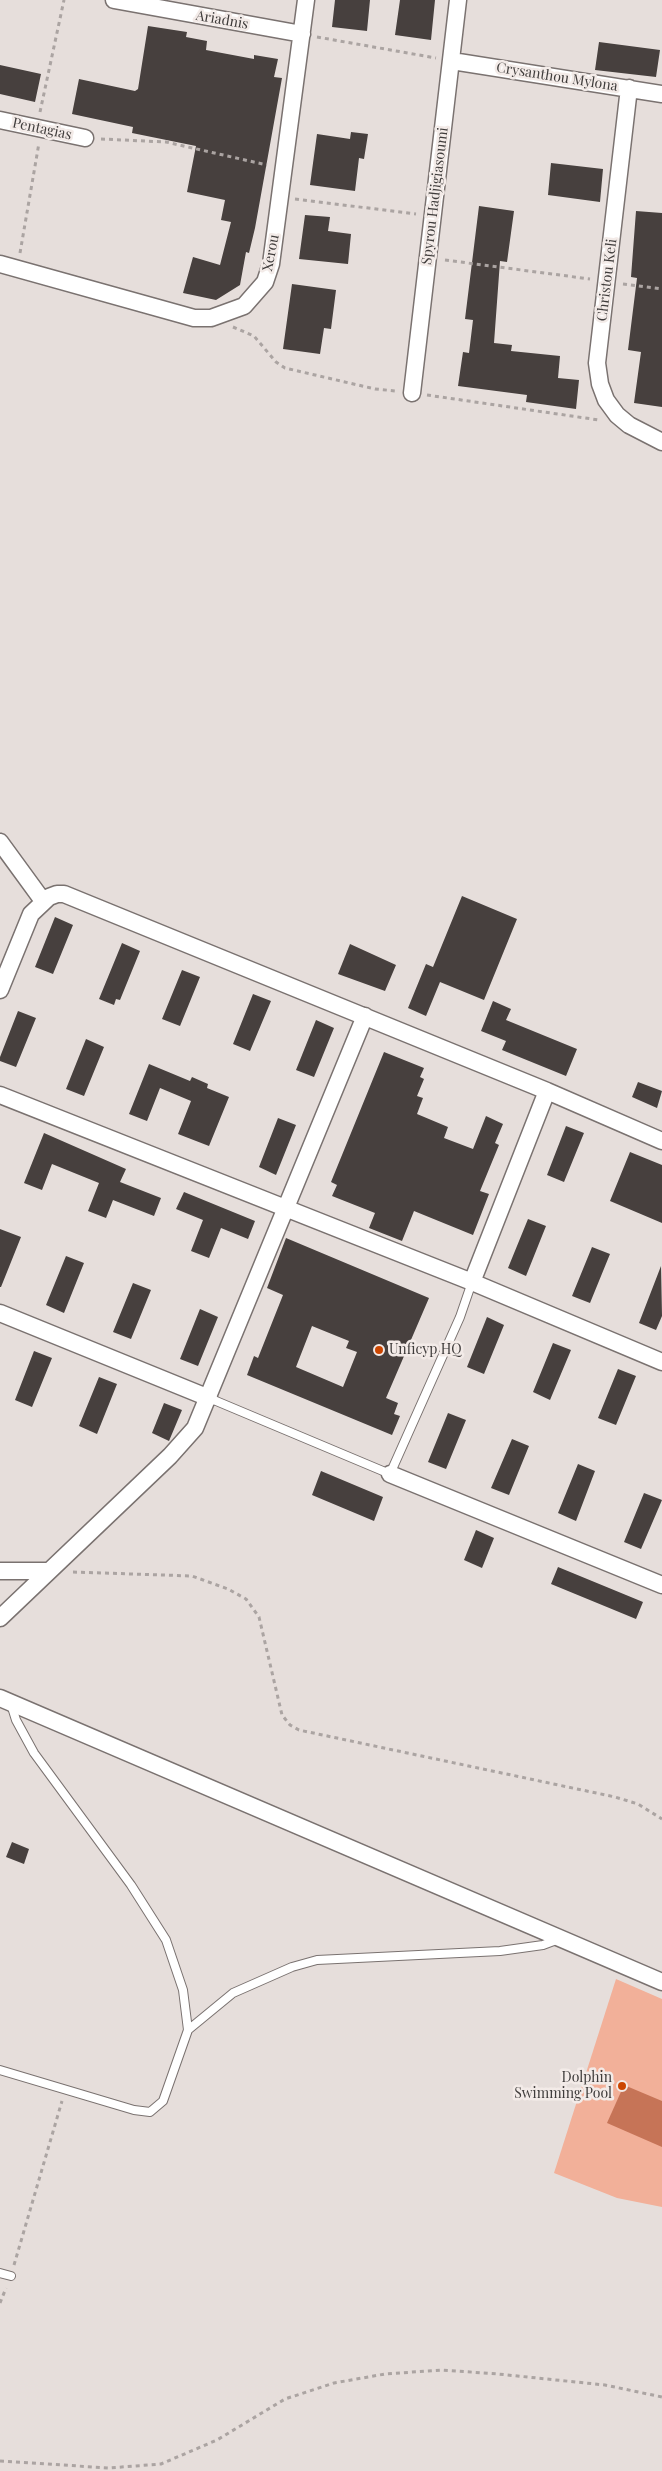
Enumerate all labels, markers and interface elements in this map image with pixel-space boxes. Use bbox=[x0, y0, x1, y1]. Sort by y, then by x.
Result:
street label: Ariadnis bbox=[194, 7, 250, 33]
street label: Crysanthou Mylona bbox=[495, 59, 619, 95]
street label: Pentagias bbox=[11, 115, 73, 143]
street label: Spyrou Hadjigiasoumi bbox=[418, 126, 452, 266]
street label: Xerou bbox=[259, 233, 283, 273]
street label: Christou Keli bbox=[594, 238, 620, 322]
place label: Unficyp HQ bbox=[389, 1342, 462, 1358]
marker: Unficyp HQ bbox=[373, 1344, 385, 1356]
place label: Dolphin Swimming Pool bbox=[514, 2070, 612, 2102]
marker: Dolphin Swimming Pool bbox=[616, 2080, 628, 2092]

